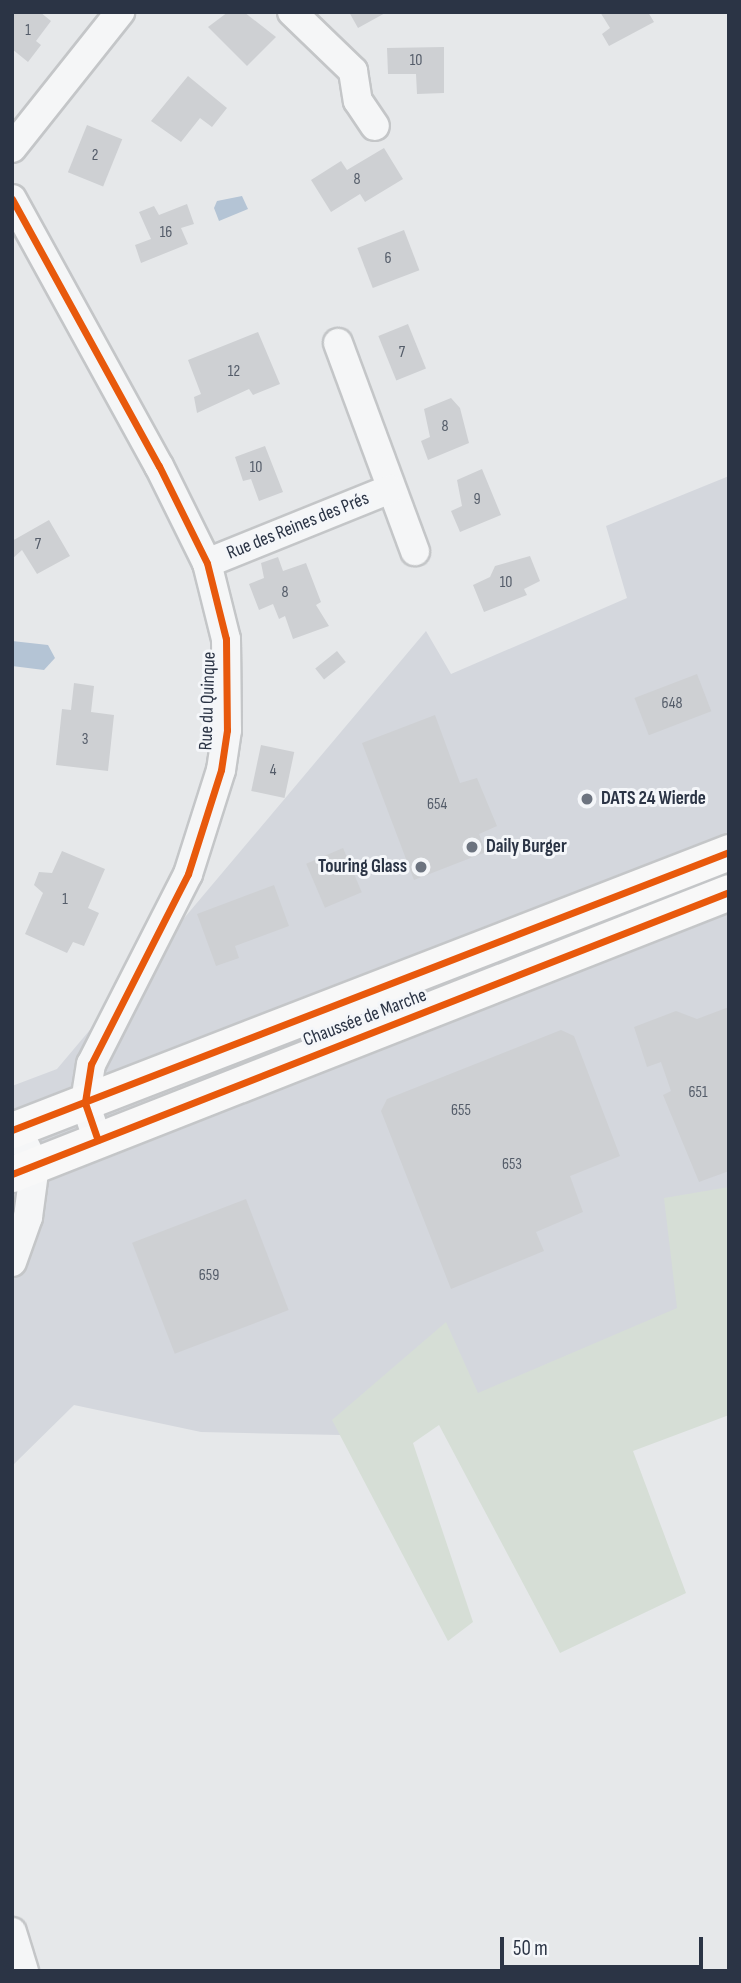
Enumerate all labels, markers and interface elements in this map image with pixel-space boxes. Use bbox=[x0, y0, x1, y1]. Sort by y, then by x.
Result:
house number: 1 bbox=[25, 21, 31, 41]
house number: 10 bbox=[410, 51, 422, 71]
house number: 2 bbox=[92, 146, 98, 166]
house number: 8 bbox=[353, 170, 361, 190]
house number: 16 bbox=[160, 223, 172, 243]
house number: 6 bbox=[384, 249, 392, 269]
house number: 7 bbox=[399, 343, 405, 363]
house number: 12 bbox=[228, 362, 240, 382]
house number: 8 bbox=[441, 417, 449, 437]
house number: 10 bbox=[250, 458, 262, 478]
street label: Rue des Reines des Prés bbox=[224, 487, 372, 565]
house number: 9 bbox=[473, 490, 481, 510]
house number: 7 bbox=[35, 535, 41, 555]
house number: 10 bbox=[500, 573, 512, 593]
house number: 8 bbox=[281, 583, 289, 603]
street label: Rue du Quinque bbox=[195, 651, 221, 751]
house number: 648 bbox=[661, 694, 683, 714]
house number: 3 bbox=[82, 730, 88, 750]
house number: 4 bbox=[270, 761, 276, 781]
place label: DATS 24 Wierde bbox=[601, 788, 706, 810]
marker: DATS 24 Wierde bbox=[579, 791, 595, 807]
house number: 654 bbox=[427, 795, 447, 815]
place label: Daily Burger bbox=[486, 836, 567, 858]
marker: Daily Burger bbox=[464, 839, 480, 855]
place label: Touring Glass bbox=[318, 856, 407, 878]
marker: Touring Glass bbox=[413, 859, 429, 875]
house number: 1 bbox=[62, 890, 68, 910]
street label: Chaussée de Marche bbox=[300, 984, 430, 1052]
house number: 651 bbox=[688, 1083, 708, 1103]
house number: 655 bbox=[451, 1101, 471, 1121]
house number: 653 bbox=[502, 1155, 522, 1175]
house number: 659 bbox=[199, 1266, 219, 1286]
scale bar bbox=[503, 1924, 706, 1968]
text: 50 m bbox=[513, 1936, 548, 1961]

